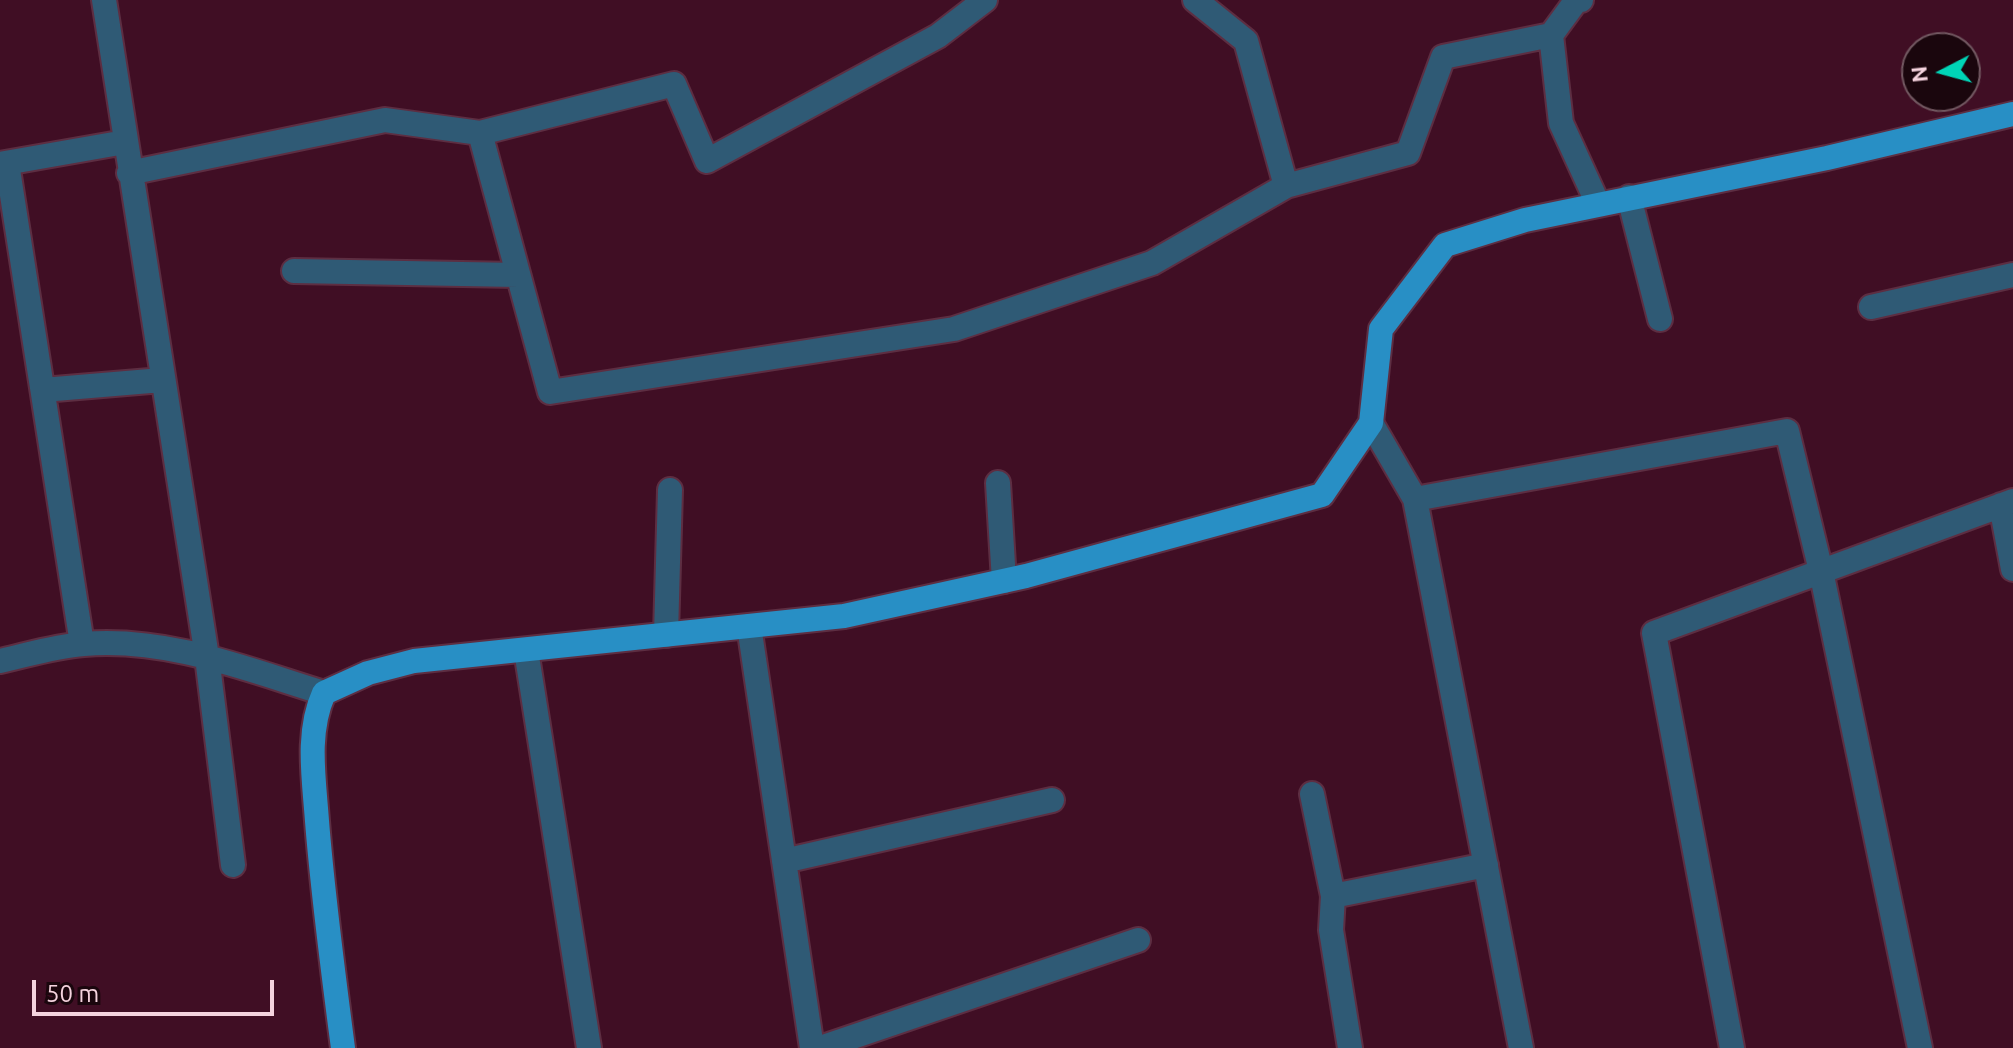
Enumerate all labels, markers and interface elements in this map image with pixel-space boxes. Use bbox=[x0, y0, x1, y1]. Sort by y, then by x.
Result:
north arrow bbox=[1901, 32, 1981, 112]
text: N bbox=[1905, 65, 1932, 84]
scale bar bbox=[36, 964, 278, 1014]
text: 50 m bbox=[46, 980, 99, 1007]

